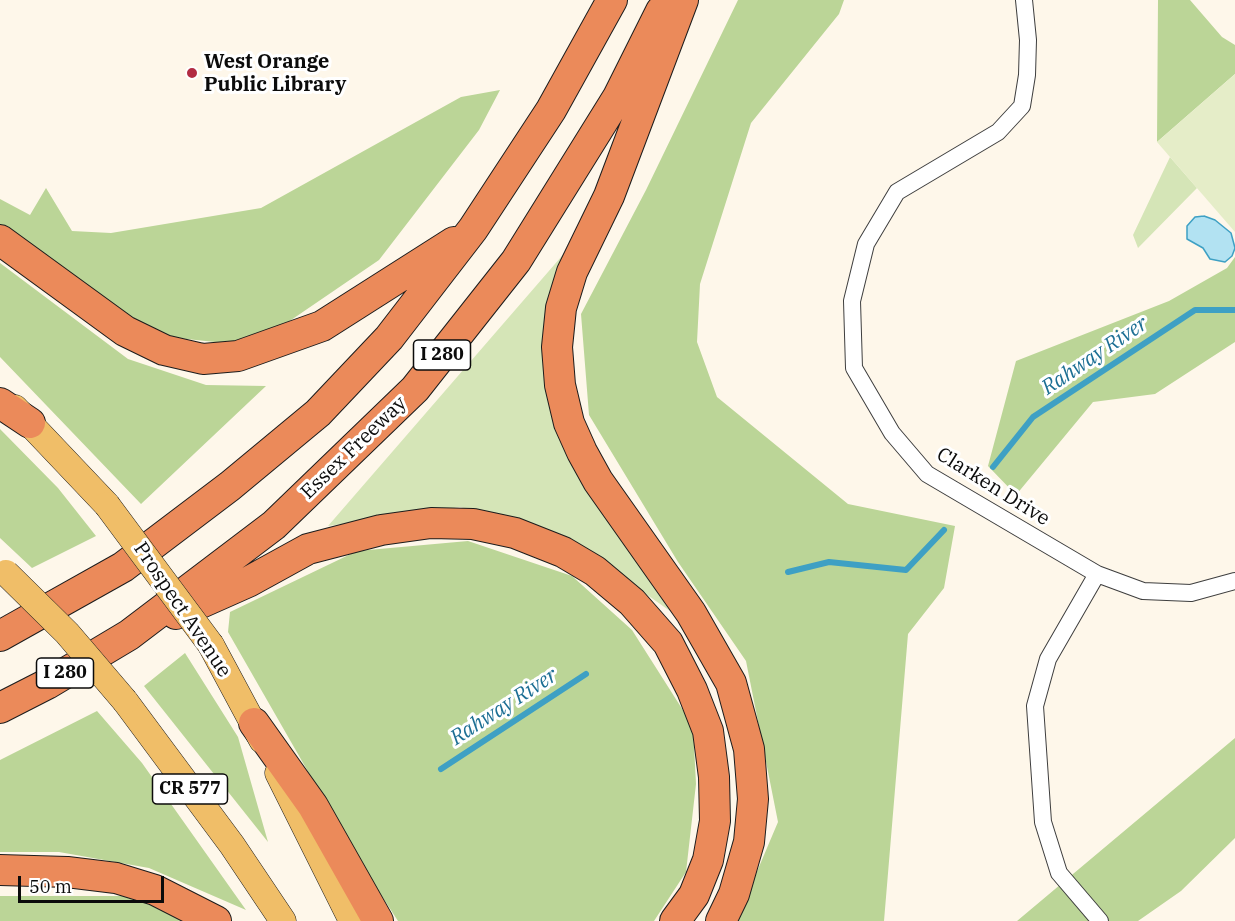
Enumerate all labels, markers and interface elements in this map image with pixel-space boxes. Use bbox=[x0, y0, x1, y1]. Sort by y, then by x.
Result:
place label: West Orange Public Library bbox=[204, 50, 346, 97]
marker: West Orange Public Library bbox=[185, 66, 199, 80]
water label: Rahway River bbox=[1037, 311, 1153, 401]
road number: I 280 bbox=[414, 340, 470, 370]
street label: Essex Freeway bbox=[296, 392, 412, 504]
street label: Clarken Drive bbox=[932, 443, 1054, 531]
street label: Prospect Avenue bbox=[128, 538, 236, 682]
road number: I 280 bbox=[36, 658, 94, 688]
water label: Rahway River bbox=[446, 663, 562, 751]
road number: CR 577 bbox=[152, 774, 228, 804]
scale bar bbox=[21, 864, 166, 902]
text: 50 m bbox=[29, 875, 72, 898]

